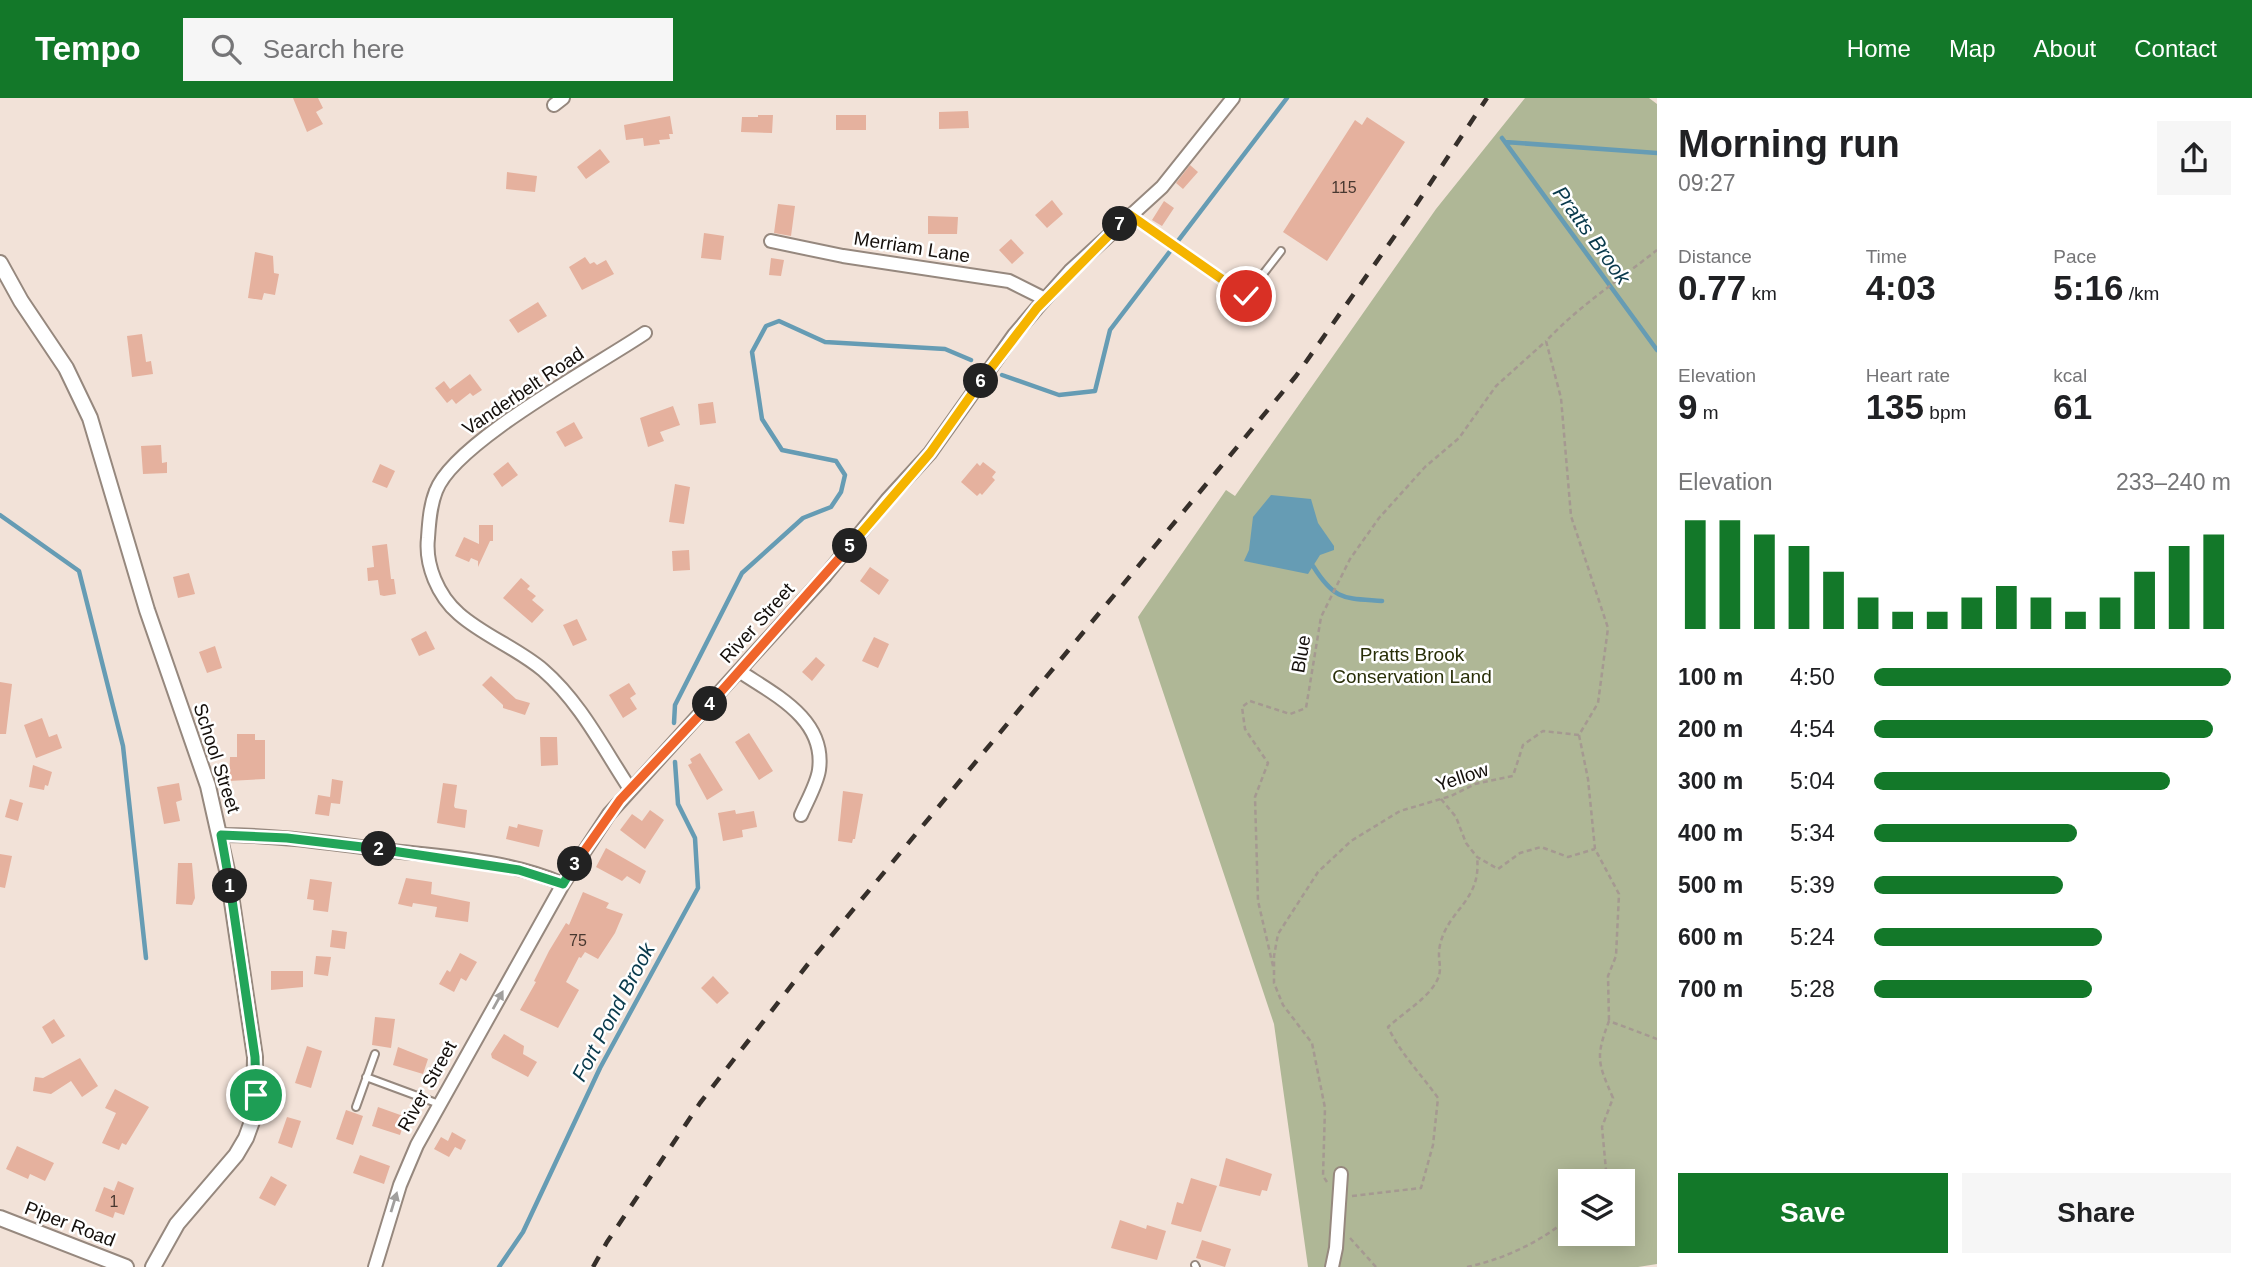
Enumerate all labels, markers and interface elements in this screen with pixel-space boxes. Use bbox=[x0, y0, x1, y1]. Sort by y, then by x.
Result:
search box bbox=[183, 18, 673, 81]
text: Tempo bbox=[35, 30, 141, 67]
icon: search bbox=[207, 30, 245, 68]
text: Search here bbox=[263, 34, 404, 64]
text: Home bbox=[1847, 35, 1911, 62]
text: Map bbox=[1949, 35, 1996, 62]
text: About bbox=[2034, 35, 2096, 62]
text: Contact bbox=[2134, 35, 2217, 62]
button: share bbox=[2157, 121, 2231, 195]
text: Morning run bbox=[1678, 123, 1900, 165]
text: 09:27 bbox=[1678, 170, 1736, 196]
house number: 115 bbox=[1331, 179, 1357, 196]
water label: Pratts Brook bbox=[1549, 182, 1636, 290]
pin: 7 bbox=[1102, 206, 1138, 242]
text: 7 bbox=[1114, 213, 1125, 234]
street label: Merriam Lane bbox=[852, 227, 972, 267]
text: Distance bbox=[1678, 246, 1752, 267]
text: Time bbox=[1866, 246, 1907, 267]
text: Pace bbox=[2053, 246, 2097, 267]
pin bbox=[1216, 266, 1276, 326]
text: 0.77 bbox=[1678, 268, 1746, 307]
text: 4:03 bbox=[1866, 268, 1936, 307]
text: 5:16 bbox=[2053, 268, 2123, 307]
icon: check bbox=[1227, 277, 1265, 315]
text: km bbox=[1746, 283, 1777, 304]
text: /km bbox=[2123, 283, 2159, 304]
street label: Vanderbelt Road bbox=[459, 343, 587, 439]
pin: 6 bbox=[964, 364, 998, 398]
text: Elevation bbox=[1678, 365, 1756, 386]
text: Heart rate bbox=[1866, 365, 1950, 386]
text: kcal bbox=[2053, 365, 2087, 386]
text: 6 bbox=[975, 370, 986, 391]
text: 9 bbox=[1678, 387, 1697, 426]
text: 135 bbox=[1866, 387, 1924, 426]
text: 61 bbox=[2053, 387, 2092, 426]
text: m bbox=[1697, 402, 1719, 423]
text: bpm bbox=[1924, 402, 1966, 423]
text: Elevation bbox=[1678, 469, 1773, 495]
text: 233–240 m bbox=[2116, 469, 2231, 495]
pin: 5 bbox=[832, 528, 868, 564]
text: 5 bbox=[844, 535, 855, 556]
street label: River Street bbox=[716, 578, 799, 667]
street label: Blue bbox=[1287, 633, 1315, 675]
park label: Pratts Brook Conservation Land bbox=[1332, 644, 1492, 687]
text: 100 m bbox=[1678, 664, 1743, 690]
text: 4:50 bbox=[1790, 664, 1835, 690]
pin: 4 bbox=[692, 686, 728, 722]
text: 4 bbox=[704, 693, 715, 714]
street label: School Street bbox=[189, 701, 245, 816]
text: 200 m bbox=[1678, 716, 1743, 742]
text: 4:54 bbox=[1790, 716, 1835, 742]
street label: Yellow bbox=[1433, 759, 1491, 795]
text: 300 m bbox=[1678, 768, 1743, 794]
text: 5:04 bbox=[1790, 768, 1835, 794]
text: 400 m bbox=[1678, 820, 1743, 846]
text: 5:34 bbox=[1790, 820, 1835, 846]
pin: 2 bbox=[362, 832, 396, 866]
text: 2 bbox=[373, 838, 384, 859]
pin: 3 bbox=[558, 846, 592, 882]
text: 3 bbox=[569, 853, 580, 874]
pin: 1 bbox=[212, 868, 247, 904]
text: 500 m bbox=[1678, 872, 1743, 898]
text: 5:39 bbox=[1790, 872, 1835, 898]
text: 1 bbox=[224, 875, 235, 896]
text: 600 m bbox=[1678, 924, 1743, 950]
text: 5:24 bbox=[1790, 924, 1835, 950]
house number: 75 bbox=[569, 932, 587, 949]
water label: Fort Pond Brook bbox=[567, 938, 660, 1085]
text: 700 m bbox=[1678, 976, 1743, 1002]
text: 5:28 bbox=[1790, 976, 1835, 1002]
one-way arrow bbox=[492, 990, 504, 1009]
street label: River Street bbox=[394, 1036, 461, 1135]
pin bbox=[226, 1065, 286, 1125]
icon: arrive bbox=[237, 1076, 275, 1114]
map controls bbox=[1558, 1169, 1635, 1246]
button: layers bbox=[1558, 1169, 1635, 1246]
button: Save bbox=[1678, 1173, 1948, 1253]
button: Share bbox=[1962, 1173, 2231, 1253]
one-way arrow bbox=[390, 1191, 400, 1212]
house number: 1 bbox=[110, 1193, 119, 1210]
street label: Piper Road bbox=[22, 1197, 118, 1251]

